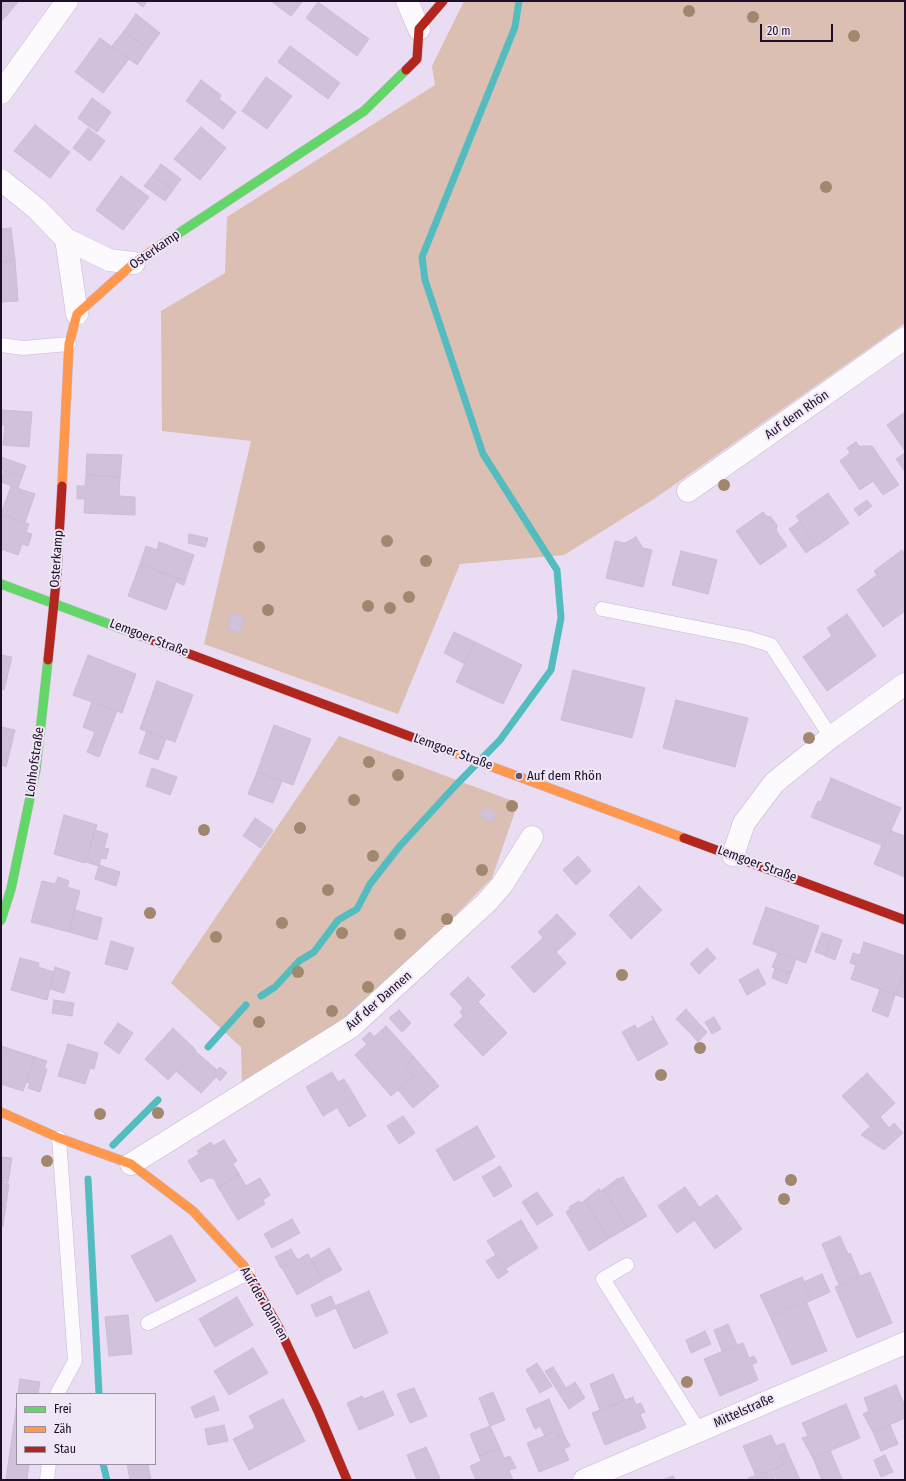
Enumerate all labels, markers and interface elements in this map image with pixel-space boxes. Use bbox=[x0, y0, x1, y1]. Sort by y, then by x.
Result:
scale bar bbox=[762, 16, 835, 42]
text: 20 m bbox=[767, 24, 791, 38]
street label: Osterkamp bbox=[127, 227, 183, 273]
street label: Auf dem Rhön bbox=[762, 387, 832, 443]
street label: Osterkamp bbox=[47, 530, 67, 588]
street label: Lemgoer Straße bbox=[107, 616, 191, 660]
street label: Lohhofstraße bbox=[22, 726, 48, 798]
street label: Lemgoer Straße bbox=[411, 730, 495, 774]
place label: Auf dem Rhön bbox=[527, 768, 602, 784]
marker: Auf dem Rhön bbox=[514, 771, 524, 781]
street label: Lemgoer Straße bbox=[715, 842, 799, 886]
street label: Auf der Dannen bbox=[343, 968, 415, 1034]
street label: Auf der Dannen bbox=[237, 1264, 291, 1344]
street label: Mittelstraße bbox=[711, 1391, 777, 1431]
legend bbox=[16, 1393, 156, 1465]
text: Frei bbox=[54, 1402, 72, 1416]
text: Zäh bbox=[54, 1422, 72, 1436]
text: Stau bbox=[54, 1442, 76, 1456]

